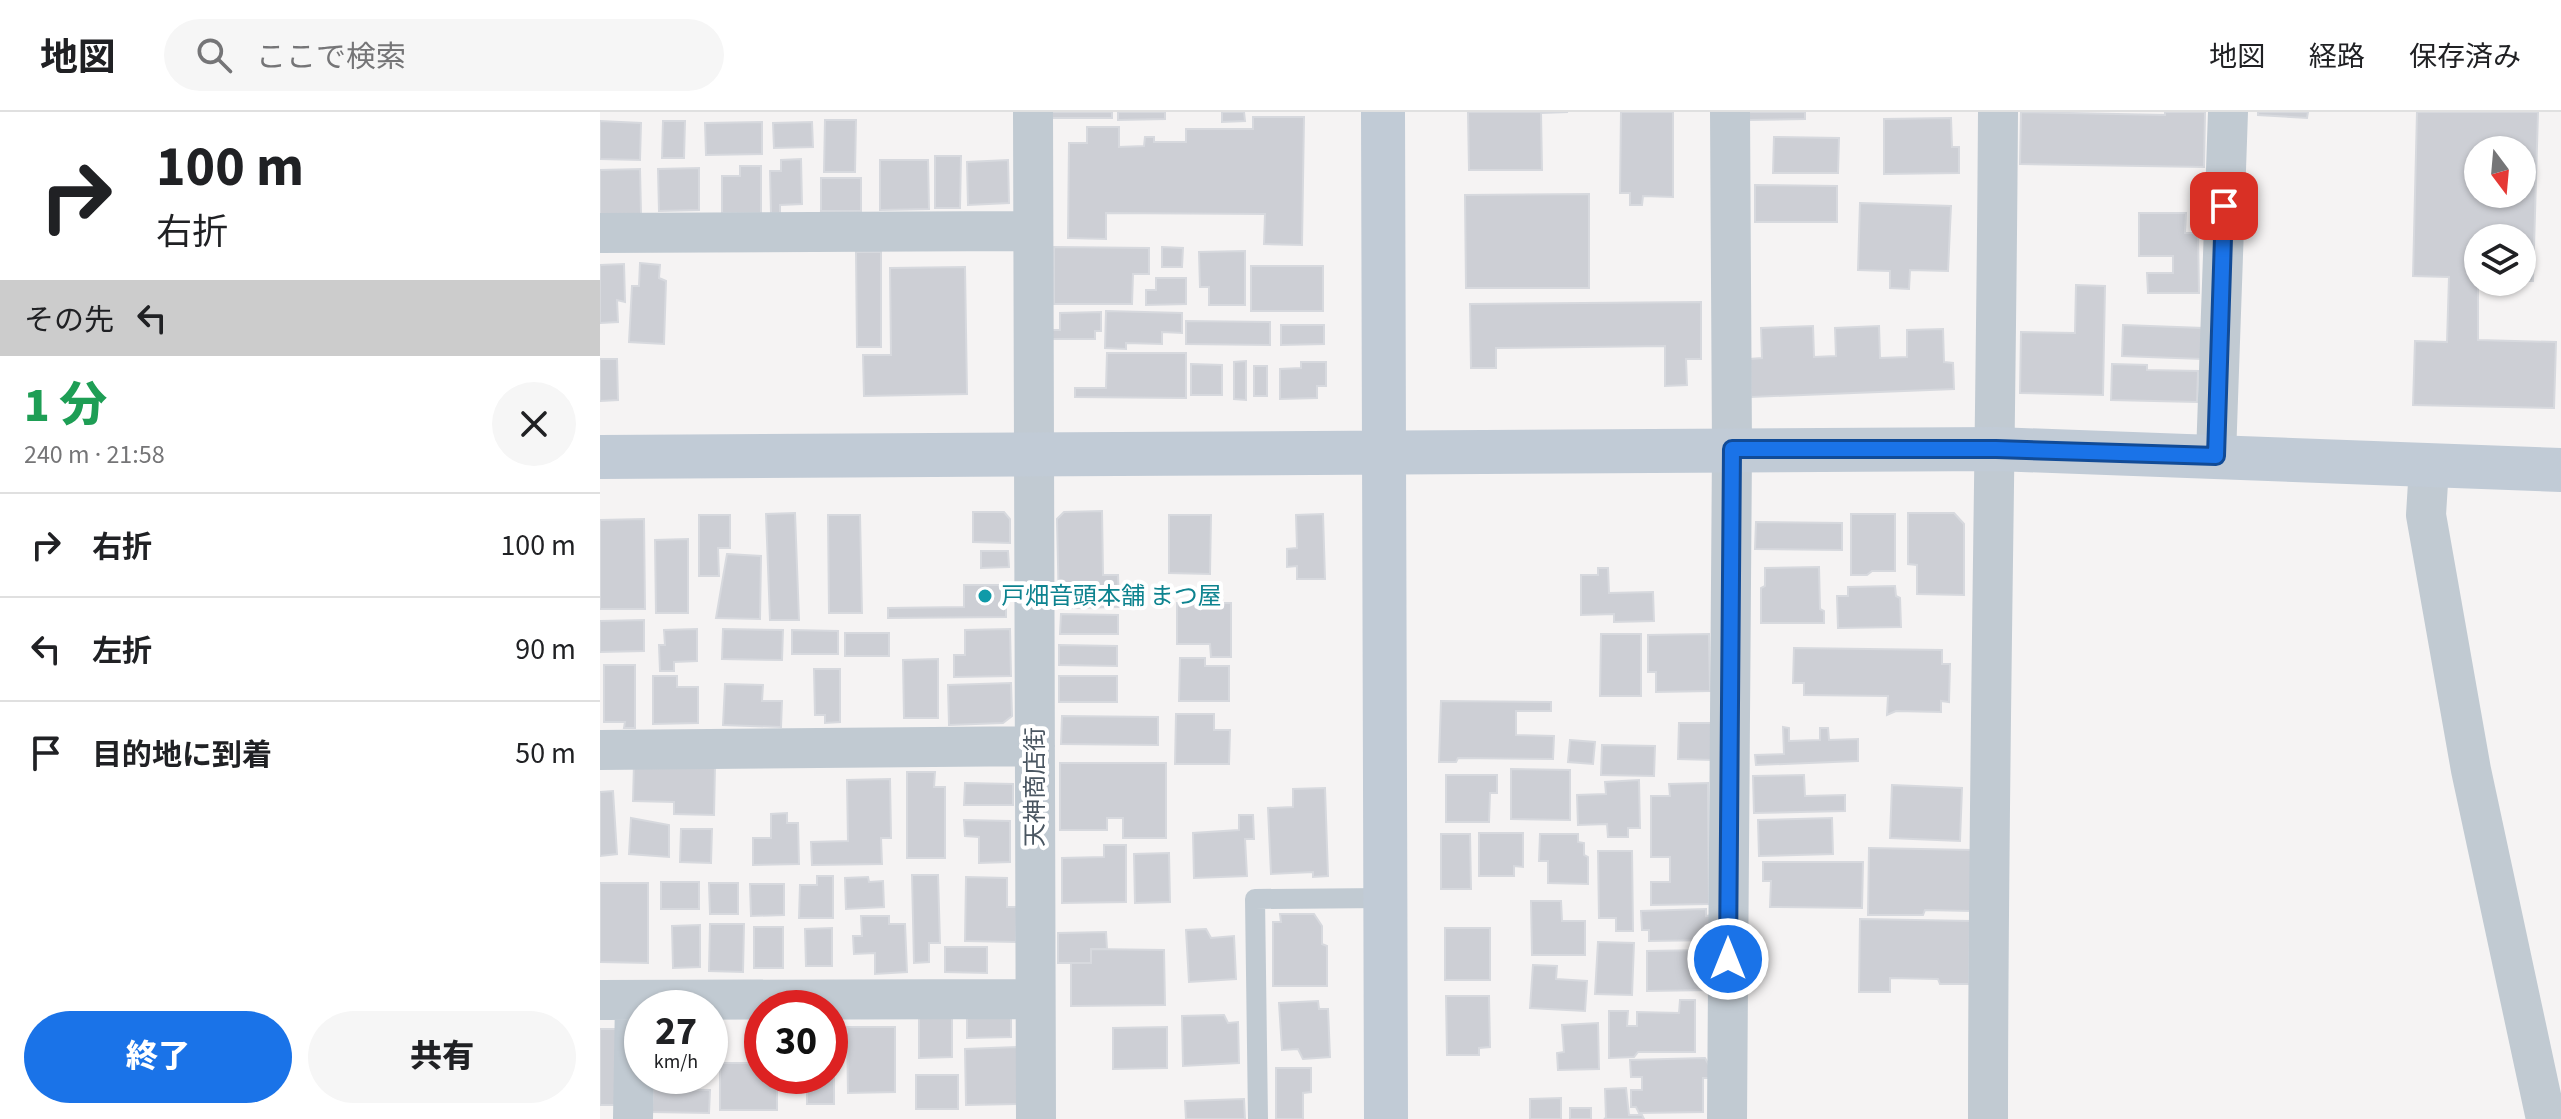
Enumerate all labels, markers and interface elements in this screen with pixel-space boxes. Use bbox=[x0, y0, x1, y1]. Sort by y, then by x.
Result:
search box bbox=[164, 19, 724, 91]
text: 地図 bbox=[40, 31, 116, 85]
icon: search bbox=[192, 33, 236, 77]
text: ここで検索 bbox=[256, 36, 406, 79]
text: 地図 bbox=[2209, 37, 2265, 77]
text: 経路 bbox=[2309, 37, 2365, 77]
text: 保存済み bbox=[2409, 37, 2521, 77]
text: 100 m bbox=[156, 128, 304, 207]
north arrow bbox=[2464, 136, 2536, 208]
map controls bbox=[2464, 136, 2536, 296]
icon: right bbox=[24, 144, 128, 248]
pin bbox=[2190, 172, 2258, 240]
icon: arrive bbox=[2202, 184, 2246, 228]
text: 右折 bbox=[156, 207, 228, 258]
button: layers bbox=[2464, 224, 2536, 296]
icon: left bbox=[130, 296, 174, 340]
text: その先 bbox=[24, 299, 114, 342]
text: 1 分 bbox=[24, 372, 107, 440]
button: close bbox=[492, 382, 576, 466]
text: 240 m · 21:58 bbox=[24, 436, 165, 473]
icon: right bbox=[24, 523, 68, 567]
text: 100 m bbox=[500, 524, 576, 567]
text: 右折 bbox=[92, 526, 152, 569]
place label: 戸畑音頭本舗 まつ屋 bbox=[1001, 579, 1222, 614]
marker: 戸畑音頭本舗 まつ屋 bbox=[976, 587, 994, 605]
icon: left bbox=[24, 627, 68, 671]
text: 90 m bbox=[515, 628, 576, 671]
text: 左折 bbox=[92, 630, 152, 673]
street label: 天神商店街 bbox=[1018, 727, 1053, 847]
icon: arrive bbox=[24, 731, 68, 775]
text: 50 m bbox=[515, 732, 576, 775]
text: 目的地に到着 bbox=[92, 734, 272, 777]
position arrow bbox=[1686, 917, 1770, 1001]
speed limit sign: 30 bbox=[744, 990, 848, 1094]
text: 27 bbox=[655, 1003, 697, 1060]
button: 終了 bbox=[24, 1011, 292, 1103]
button: 共有 bbox=[308, 1011, 576, 1103]
text: km/h bbox=[654, 1048, 698, 1076]

